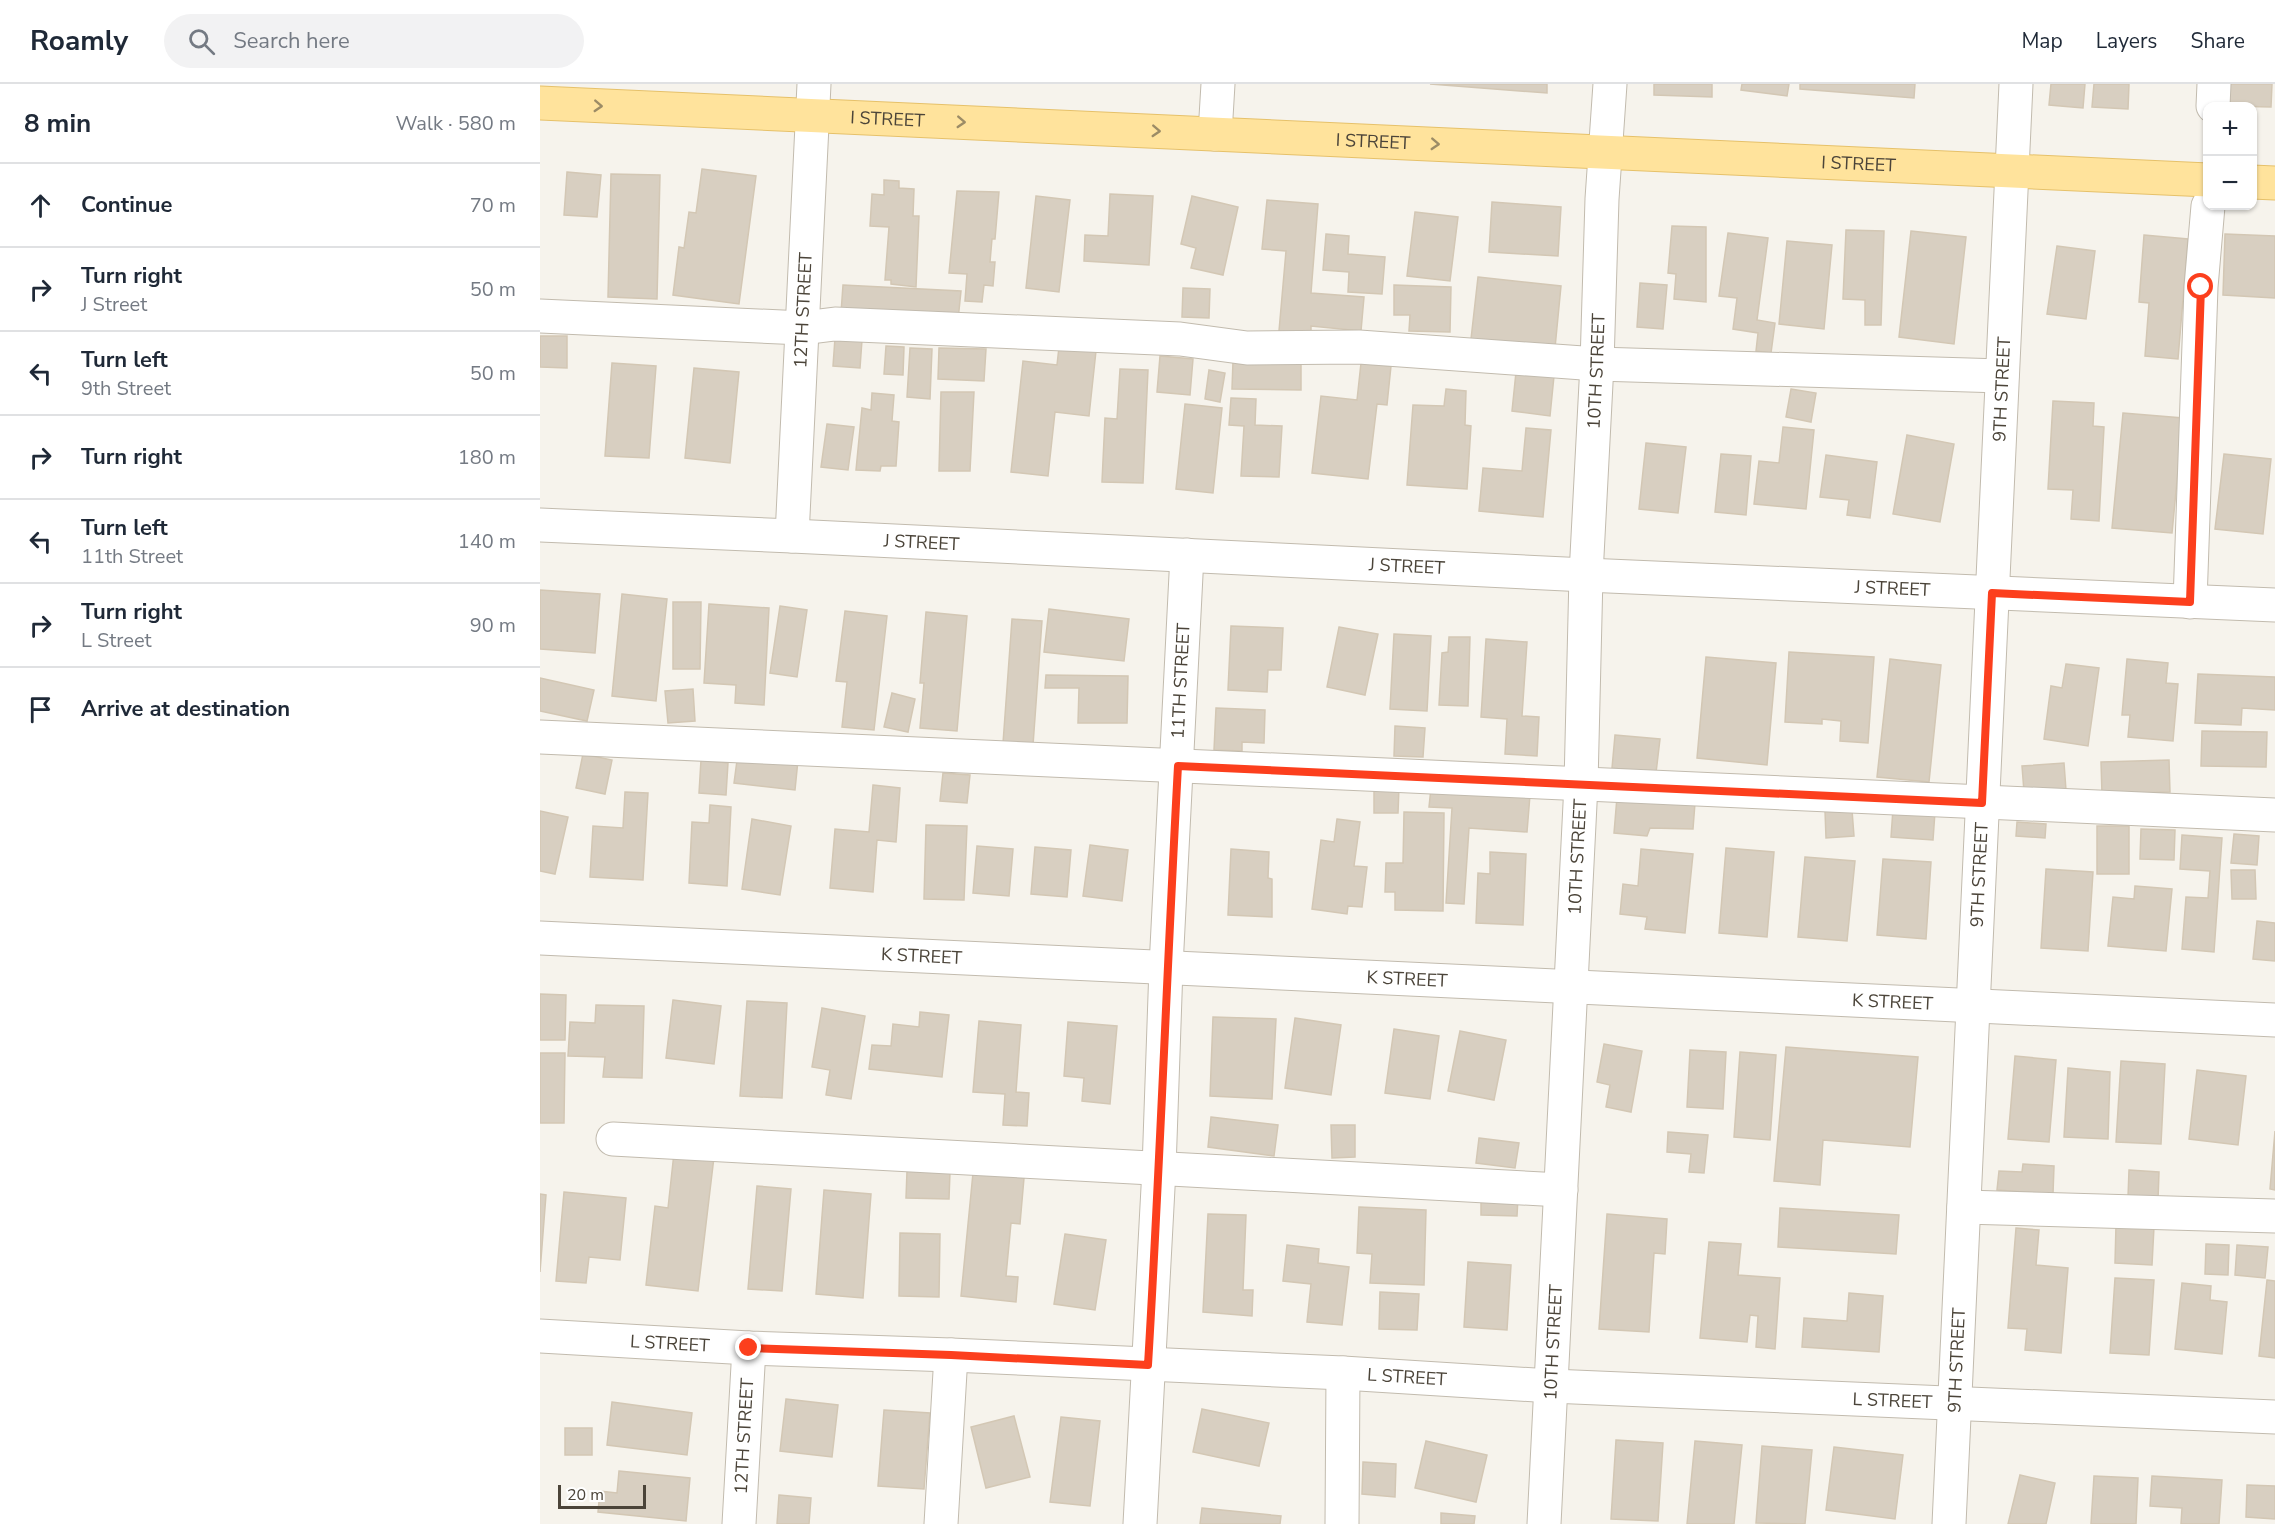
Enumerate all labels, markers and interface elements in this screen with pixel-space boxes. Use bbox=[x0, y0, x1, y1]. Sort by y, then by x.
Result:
search box bbox=[164, 14, 584, 68]
text: Roamly bbox=[30, 22, 128, 60]
icon: search bbox=[185, 25, 218, 58]
text: Search here bbox=[233, 26, 350, 56]
text: Map bbox=[2021, 27, 2063, 55]
text: Layers bbox=[2096, 27, 2157, 55]
text: Share bbox=[2190, 27, 2245, 55]
one-way arrow bbox=[594, 99, 603, 112]
map controls bbox=[2203, 102, 2257, 210]
button: + bbox=[2203, 102, 2257, 156]
street label: I STREET bbox=[850, 105, 926, 133]
text: 8 min bbox=[24, 106, 91, 141]
text: Walk · 580 m bbox=[396, 110, 516, 137]
one-way arrow bbox=[957, 115, 966, 128]
one-way arrow bbox=[1151, 124, 1160, 137]
street label: I STREET bbox=[1335, 128, 1411, 155]
one-way arrow bbox=[1430, 137, 1439, 150]
street label: I STREET bbox=[1821, 150, 1897, 178]
button: − bbox=[2203, 156, 2257, 210]
icon: ahead bbox=[24, 189, 57, 222]
text: Continue bbox=[81, 190, 172, 220]
text: 70 m bbox=[470, 192, 516, 219]
street label: 12TH STREET bbox=[788, 252, 818, 369]
text: Turn right bbox=[81, 261, 182, 291]
icon: right bbox=[24, 273, 57, 306]
route start bbox=[2187, 273, 2213, 299]
text: 50 m bbox=[470, 276, 516, 303]
text: J Street bbox=[81, 291, 147, 318]
street label: 10TH STREET bbox=[1582, 313, 1611, 430]
street label: 9TH STREET bbox=[1987, 336, 2016, 442]
text: Turn left bbox=[81, 345, 168, 375]
icon: left bbox=[24, 357, 57, 390]
text: 50 m bbox=[470, 360, 516, 387]
text: 9th Street bbox=[81, 375, 171, 402]
icon: right bbox=[24, 441, 57, 474]
text: Turn right bbox=[81, 442, 182, 472]
text: 180 m bbox=[458, 444, 516, 471]
text: Turn left bbox=[81, 513, 168, 543]
icon: left bbox=[24, 525, 57, 558]
text: 140 m bbox=[458, 528, 516, 555]
street label: J STREET bbox=[882, 528, 960, 556]
text: 11th Street bbox=[81, 543, 183, 570]
street label: J STREET bbox=[1368, 552, 1446, 580]
street label: J STREET bbox=[1853, 575, 1931, 602]
text: Turn right bbox=[81, 597, 182, 627]
icon: right bbox=[24, 609, 57, 642]
text: 90 m bbox=[470, 612, 516, 639]
street label: 11TH STREET bbox=[1166, 622, 1196, 740]
text: L Street bbox=[81, 627, 152, 654]
icon: arrive bbox=[24, 693, 57, 726]
text: Arrive at destination bbox=[81, 694, 290, 724]
street label: 10TH STREET bbox=[1562, 798, 1592, 915]
street label: 9TH STREET bbox=[1965, 821, 1994, 928]
street label: K STREET bbox=[880, 942, 963, 970]
street label: K STREET bbox=[1366, 965, 1448, 993]
street label: K STREET bbox=[1851, 988, 1934, 1016]
street label: 10TH STREET bbox=[1538, 1283, 1568, 1401]
street label: 9TH STREET bbox=[1942, 1307, 1971, 1413]
street label: L STREET bbox=[629, 1329, 710, 1358]
route end bbox=[735, 1334, 761, 1360]
street label: L STREET bbox=[1366, 1363, 1448, 1391]
street label: 12TH STREET bbox=[729, 1377, 759, 1495]
street label: L STREET bbox=[1852, 1387, 1933, 1414]
scale bar bbox=[558, 1482, 646, 1510]
text: 20 m bbox=[567, 1484, 604, 1506]

